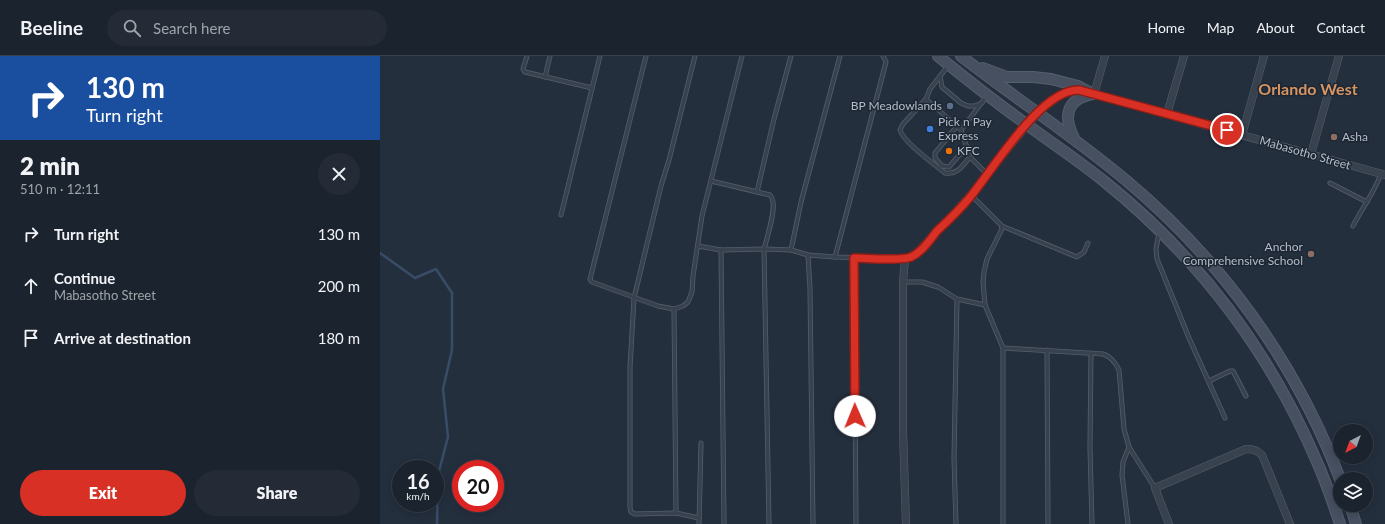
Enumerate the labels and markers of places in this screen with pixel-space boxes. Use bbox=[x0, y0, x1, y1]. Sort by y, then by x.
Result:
place label: BP Meadowlands bbox=[851, 98, 942, 113]
marker: BP Meadowlands bbox=[945, 101, 955, 111]
pin bbox=[1210, 113, 1244, 147]
place label: Pick n Pay Express bbox=[938, 114, 993, 143]
marker: Pick n Pay Express bbox=[925, 124, 935, 134]
place label: Asha bbox=[1342, 129, 1368, 144]
marker: Asha bbox=[1329, 132, 1339, 142]
place label: KFC bbox=[957, 143, 980, 158]
marker: KFC bbox=[944, 146, 954, 156]
place label: Anchor Comprehensive School bbox=[1183, 239, 1304, 268]
marker: Anchor Comprehensive School bbox=[1306, 249, 1316, 259]

